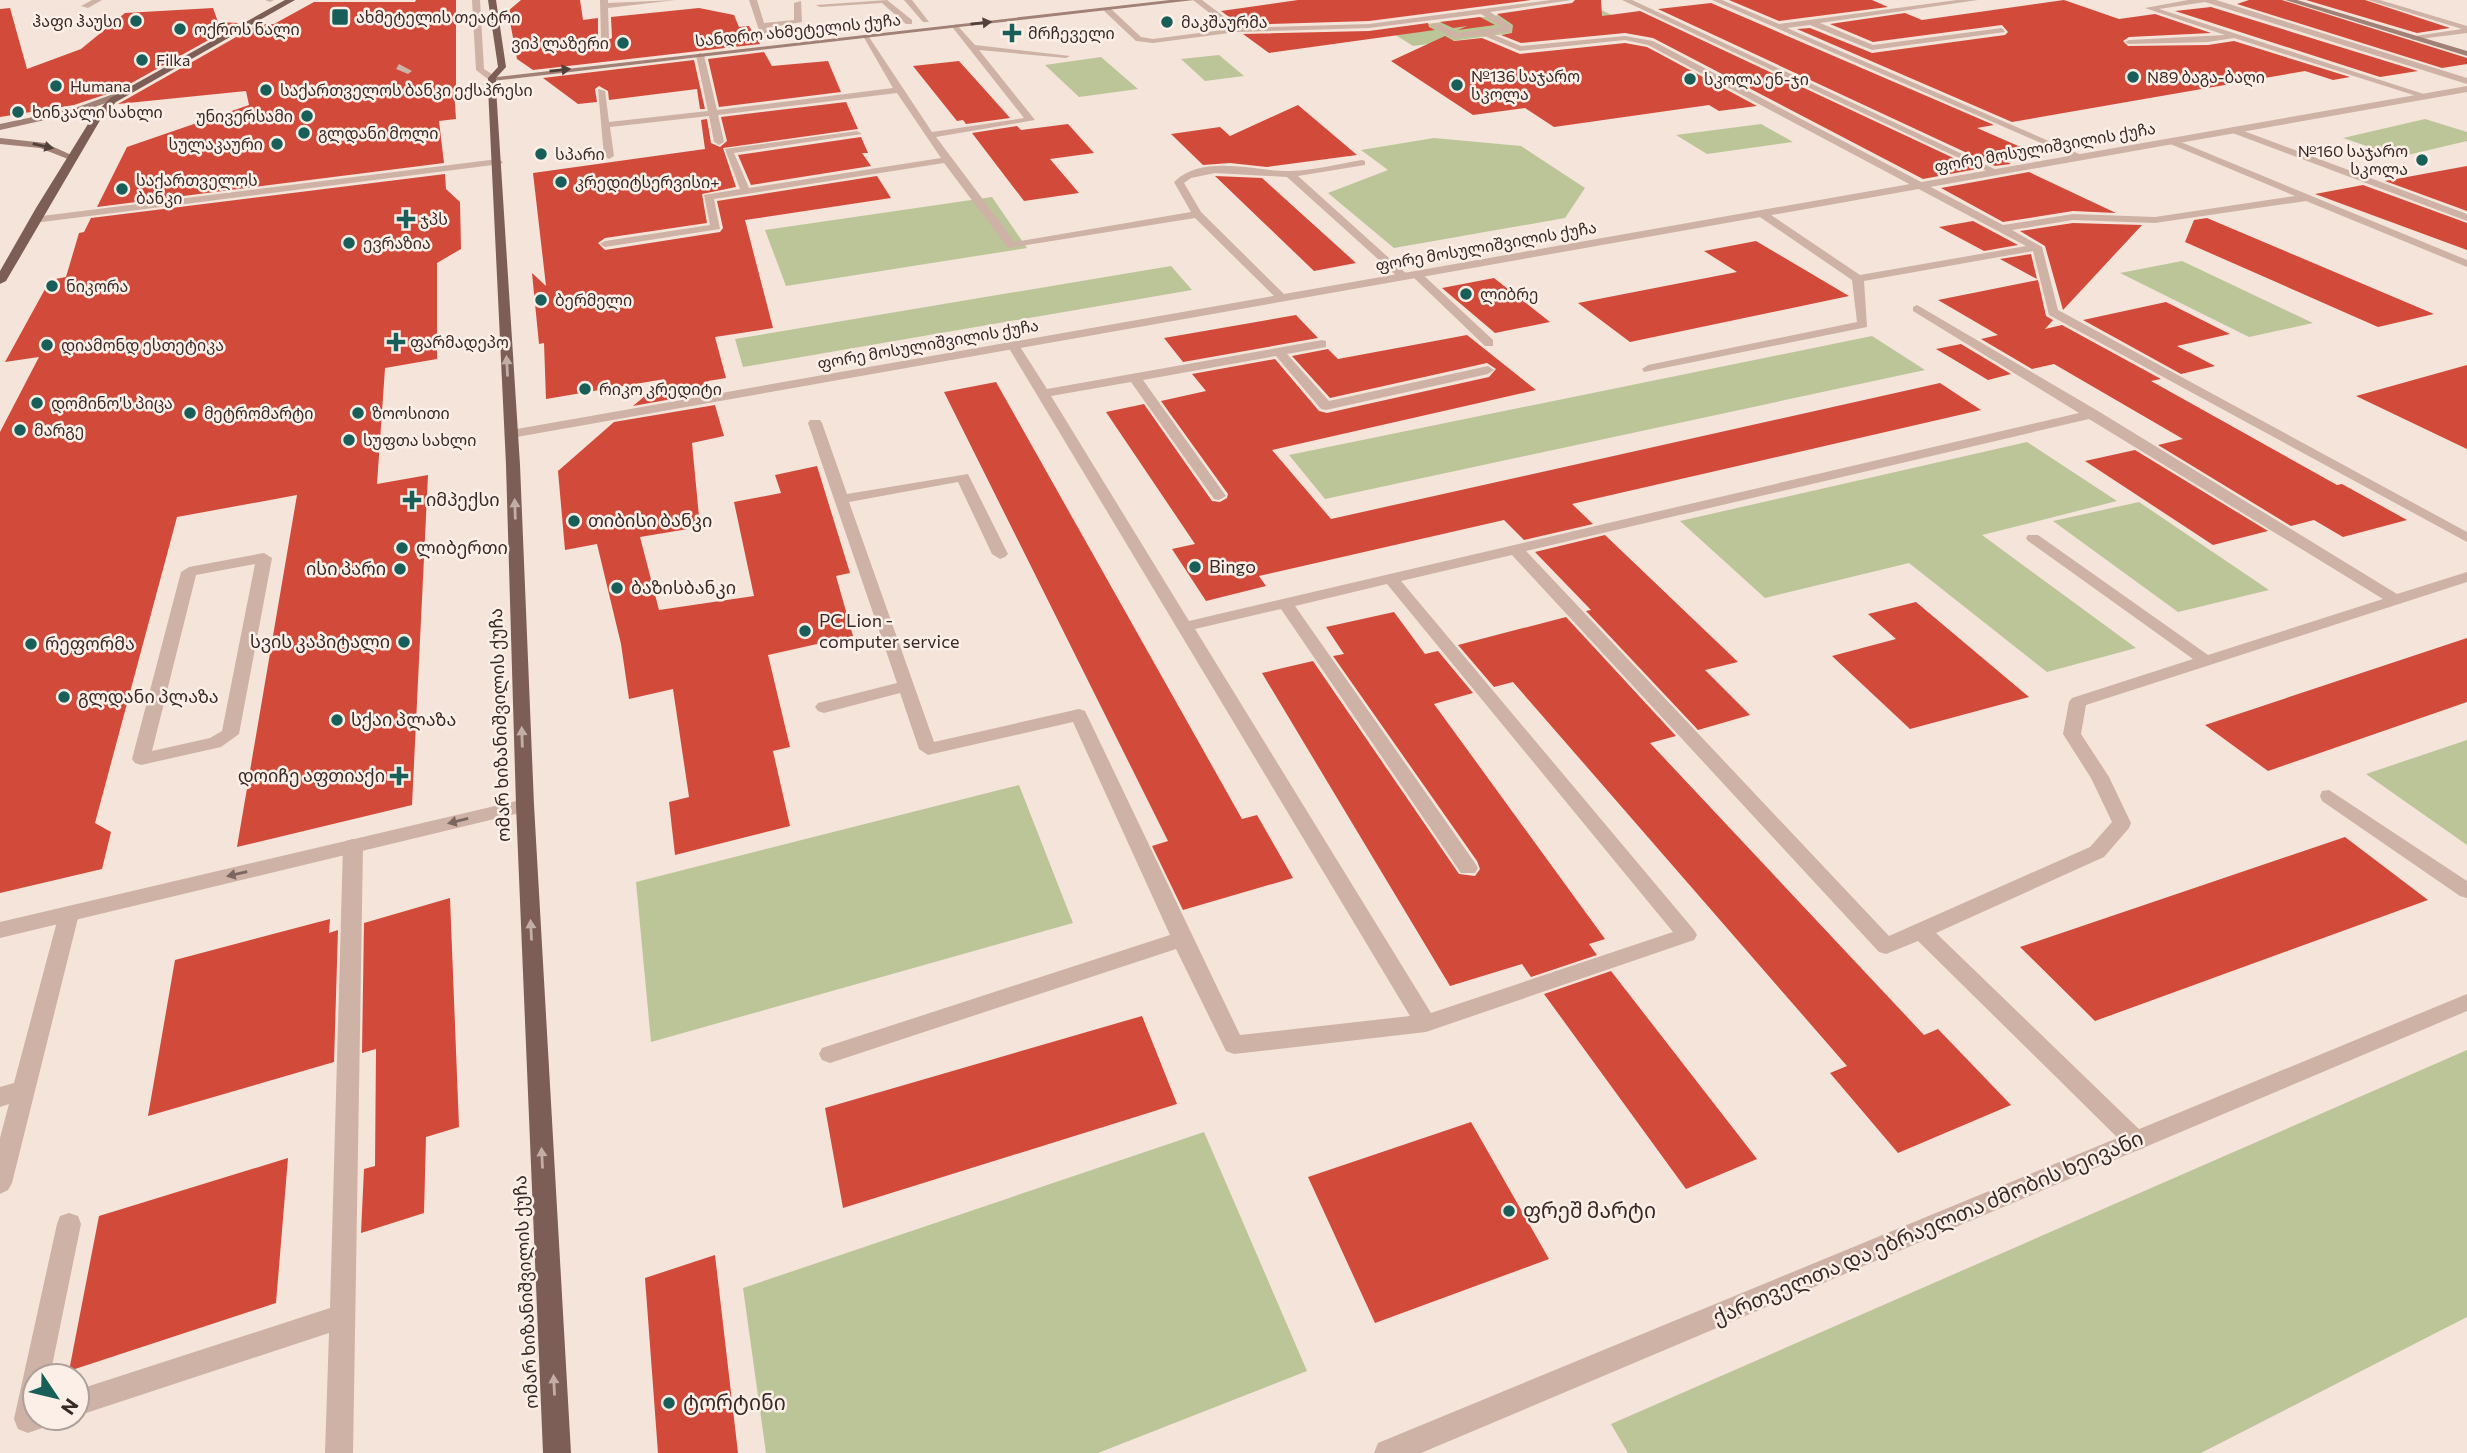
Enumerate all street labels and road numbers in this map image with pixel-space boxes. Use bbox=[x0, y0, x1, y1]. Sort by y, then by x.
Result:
street label: სანდრო ახმეტელის ქუჩა bbox=[694, 9, 902, 52]
street label: ფორე მოსულიშვილის ქუჩა bbox=[1933, 118, 2157, 177]
street label: ფორე მოსულიშვილის ქუჩა bbox=[1374, 217, 1598, 276]
street label: ფორე მოსულიშვილის ქუჩა bbox=[816, 315, 1040, 374]
street label: ომარ ხიზანიშვილის ქუჩა bbox=[484, 608, 515, 842]
street label: ქართველთა და ებრაელთა ძმობის ხეივანი bbox=[1708, 1124, 2147, 1331]
street label: ომარ ხიზანიშვილის ქუჩა bbox=[508, 1175, 543, 1409]

